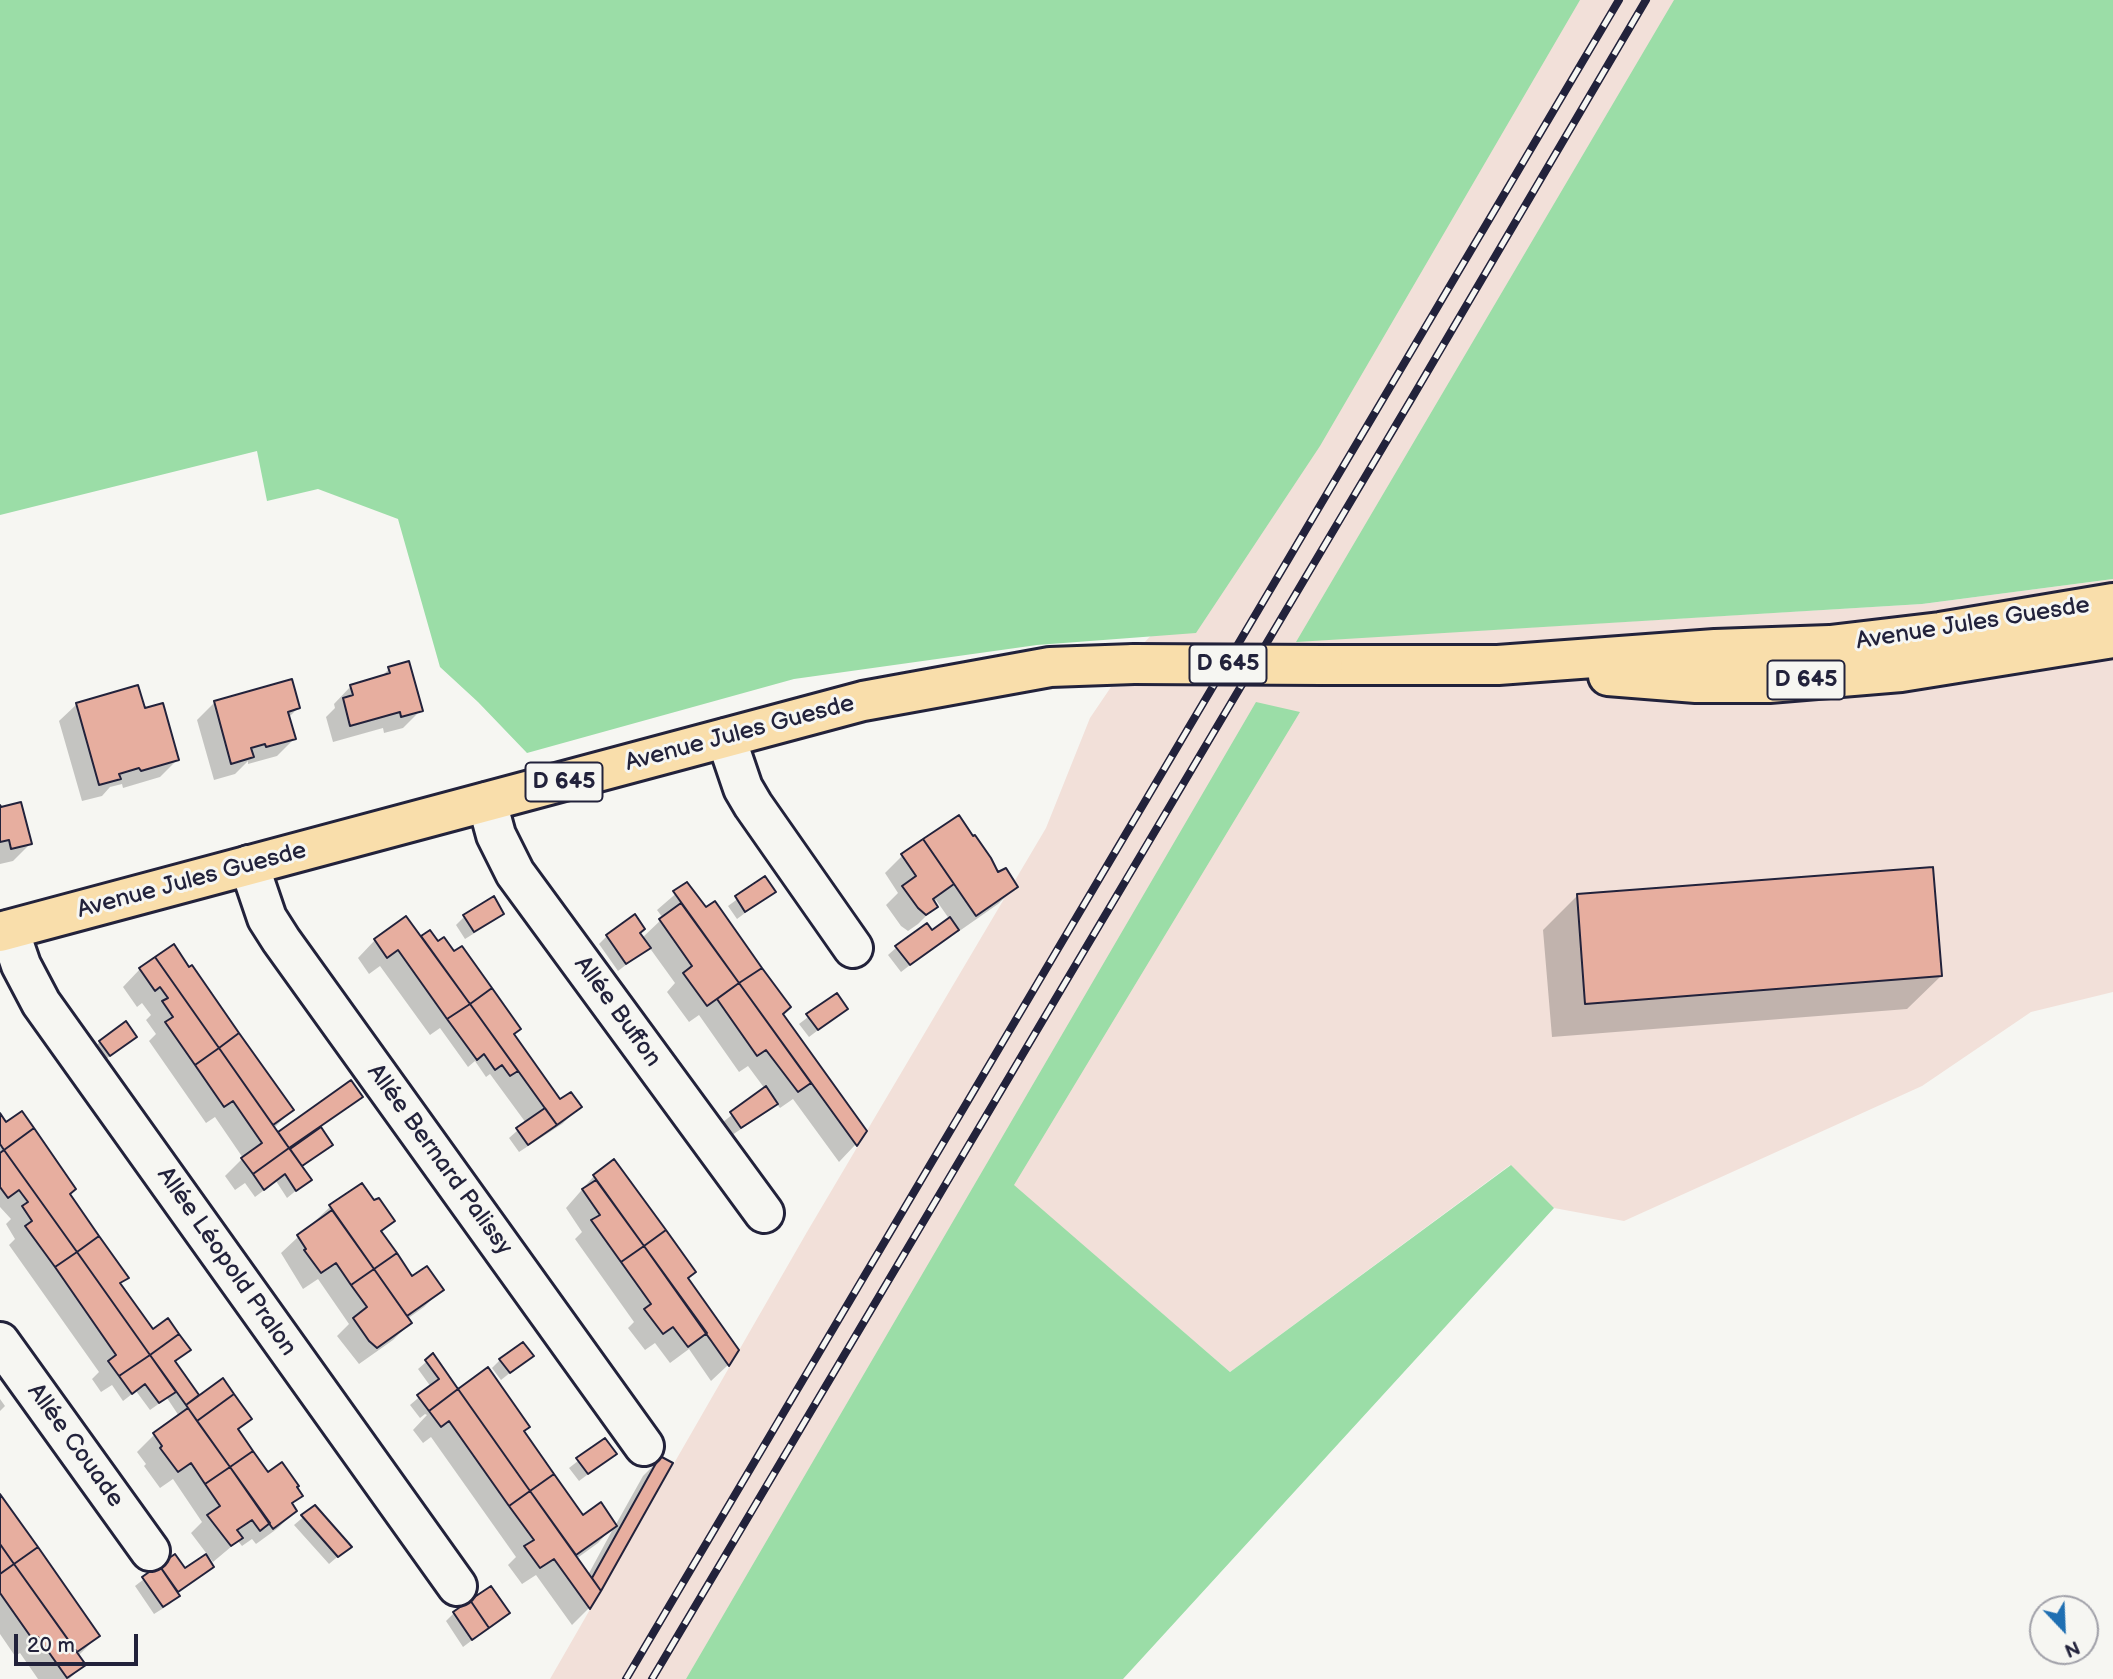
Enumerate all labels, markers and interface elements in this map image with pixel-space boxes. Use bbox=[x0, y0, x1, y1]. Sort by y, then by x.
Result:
street label: Avenue Jules Guesde bbox=[1854, 591, 2092, 657]
road number: D 645 bbox=[1190, 644, 1266, 684]
road number: D 645 bbox=[1768, 660, 1844, 700]
street label: Avenue Jules Guesde bbox=[622, 690, 858, 778]
road number: D 645 bbox=[526, 762, 602, 802]
street label: Avenue Jules Guesde bbox=[74, 837, 310, 925]
street label: Allée Buffon bbox=[567, 951, 667, 1073]
street label: Allée Bernard Palissy bbox=[360, 1059, 518, 1261]
street label: Allée Léopold Pralon bbox=[150, 1162, 302, 1362]
street label: Allée Couade bbox=[21, 1379, 129, 1513]
north arrow bbox=[2029, 1595, 2099, 1665]
scale bar bbox=[18, 1620, 142, 1664]
text: 20 m bbox=[27, 1633, 75, 1658]
text: N bbox=[2061, 1635, 2083, 1661]

